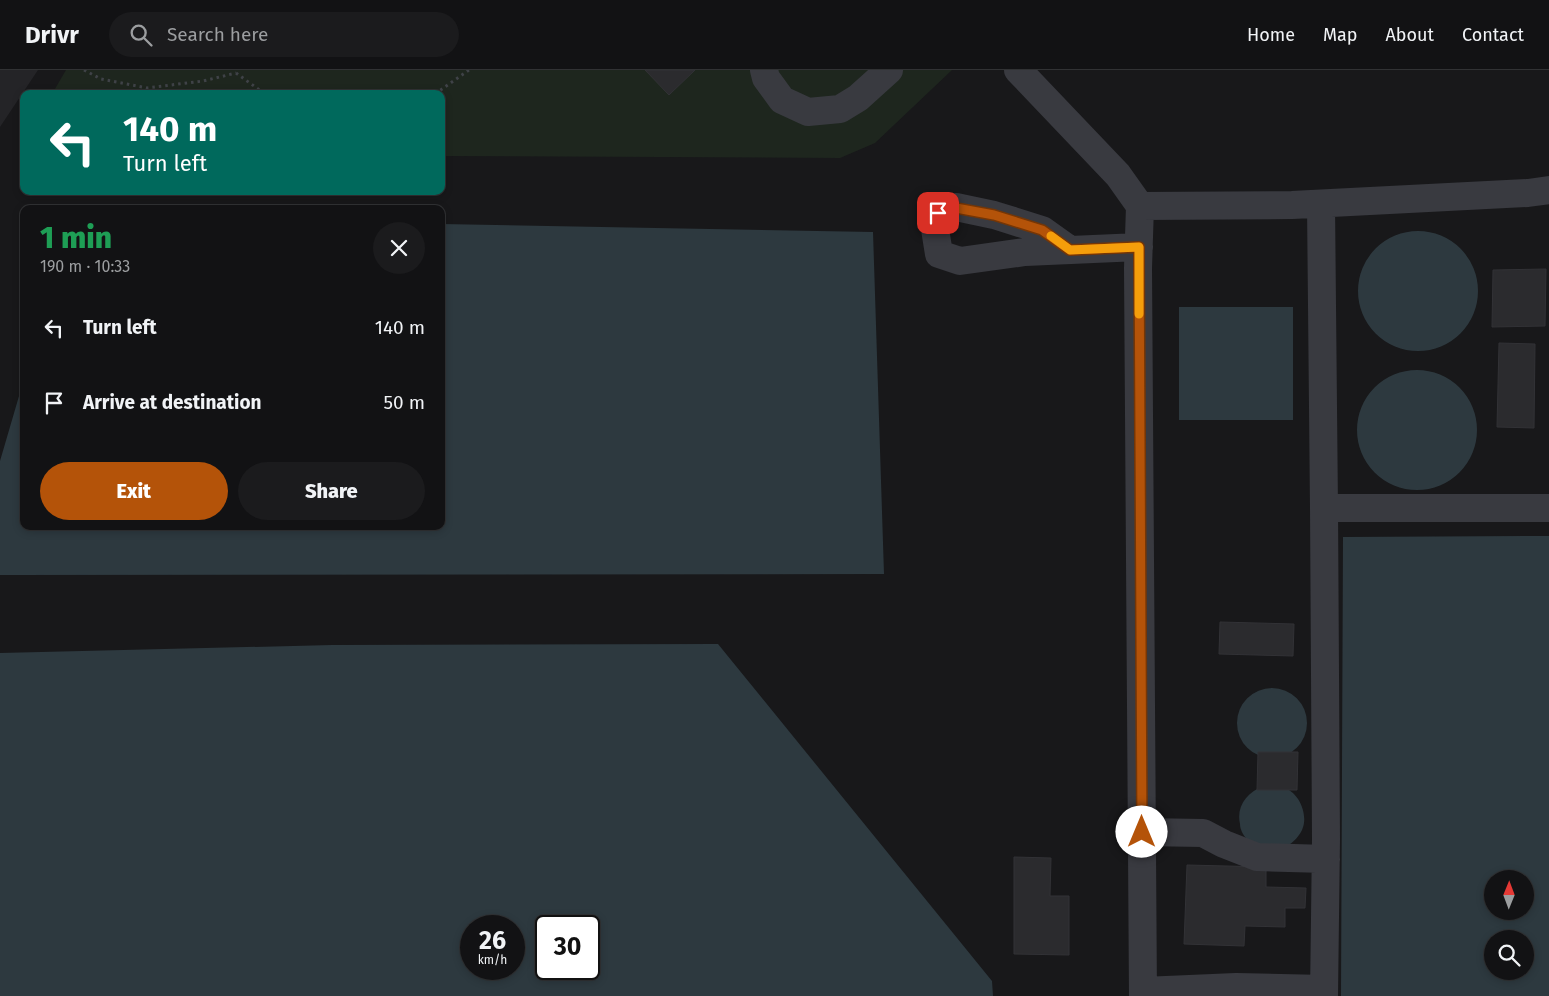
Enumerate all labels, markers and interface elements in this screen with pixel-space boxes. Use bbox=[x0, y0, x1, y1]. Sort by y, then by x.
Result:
search box bbox=[109, 12, 459, 57]
text: Drivr bbox=[25, 21, 79, 49]
icon: search bbox=[127, 21, 155, 49]
text: Search here bbox=[167, 23, 268, 46]
text: Home bbox=[1247, 24, 1295, 46]
text: Map bbox=[1323, 24, 1357, 46]
text: About bbox=[1385, 24, 1434, 46]
text: Contact bbox=[1462, 24, 1524, 46]
text: 140 m bbox=[123, 108, 217, 150]
icon: left bbox=[40, 110, 105, 175]
text: Turn left bbox=[123, 150, 207, 177]
pin bbox=[917, 192, 959, 234]
icon: arrive bbox=[924, 199, 952, 227]
text: 1 min bbox=[40, 220, 112, 256]
button: close bbox=[373, 222, 425, 274]
text: 190 m · 10:33 bbox=[40, 257, 130, 276]
icon: left bbox=[40, 314, 68, 342]
text: Turn left bbox=[83, 316, 157, 339]
text: 140 m bbox=[375, 316, 425, 339]
icon: arrive bbox=[40, 389, 68, 417]
text: Arrive at destination bbox=[83, 391, 262, 414]
text: 50 m bbox=[384, 391, 425, 414]
button: Exit bbox=[40, 462, 228, 520]
button: Share bbox=[238, 462, 425, 520]
position arrow bbox=[1115, 805, 1167, 857]
north arrow bbox=[1484, 870, 1534, 920]
map controls bbox=[1484, 870, 1534, 980]
speed limit sign: 30 bbox=[535, 915, 600, 980]
text: 26 bbox=[479, 926, 506, 956]
button: search bbox=[1484, 930, 1534, 980]
text: km/h bbox=[478, 953, 507, 967]

